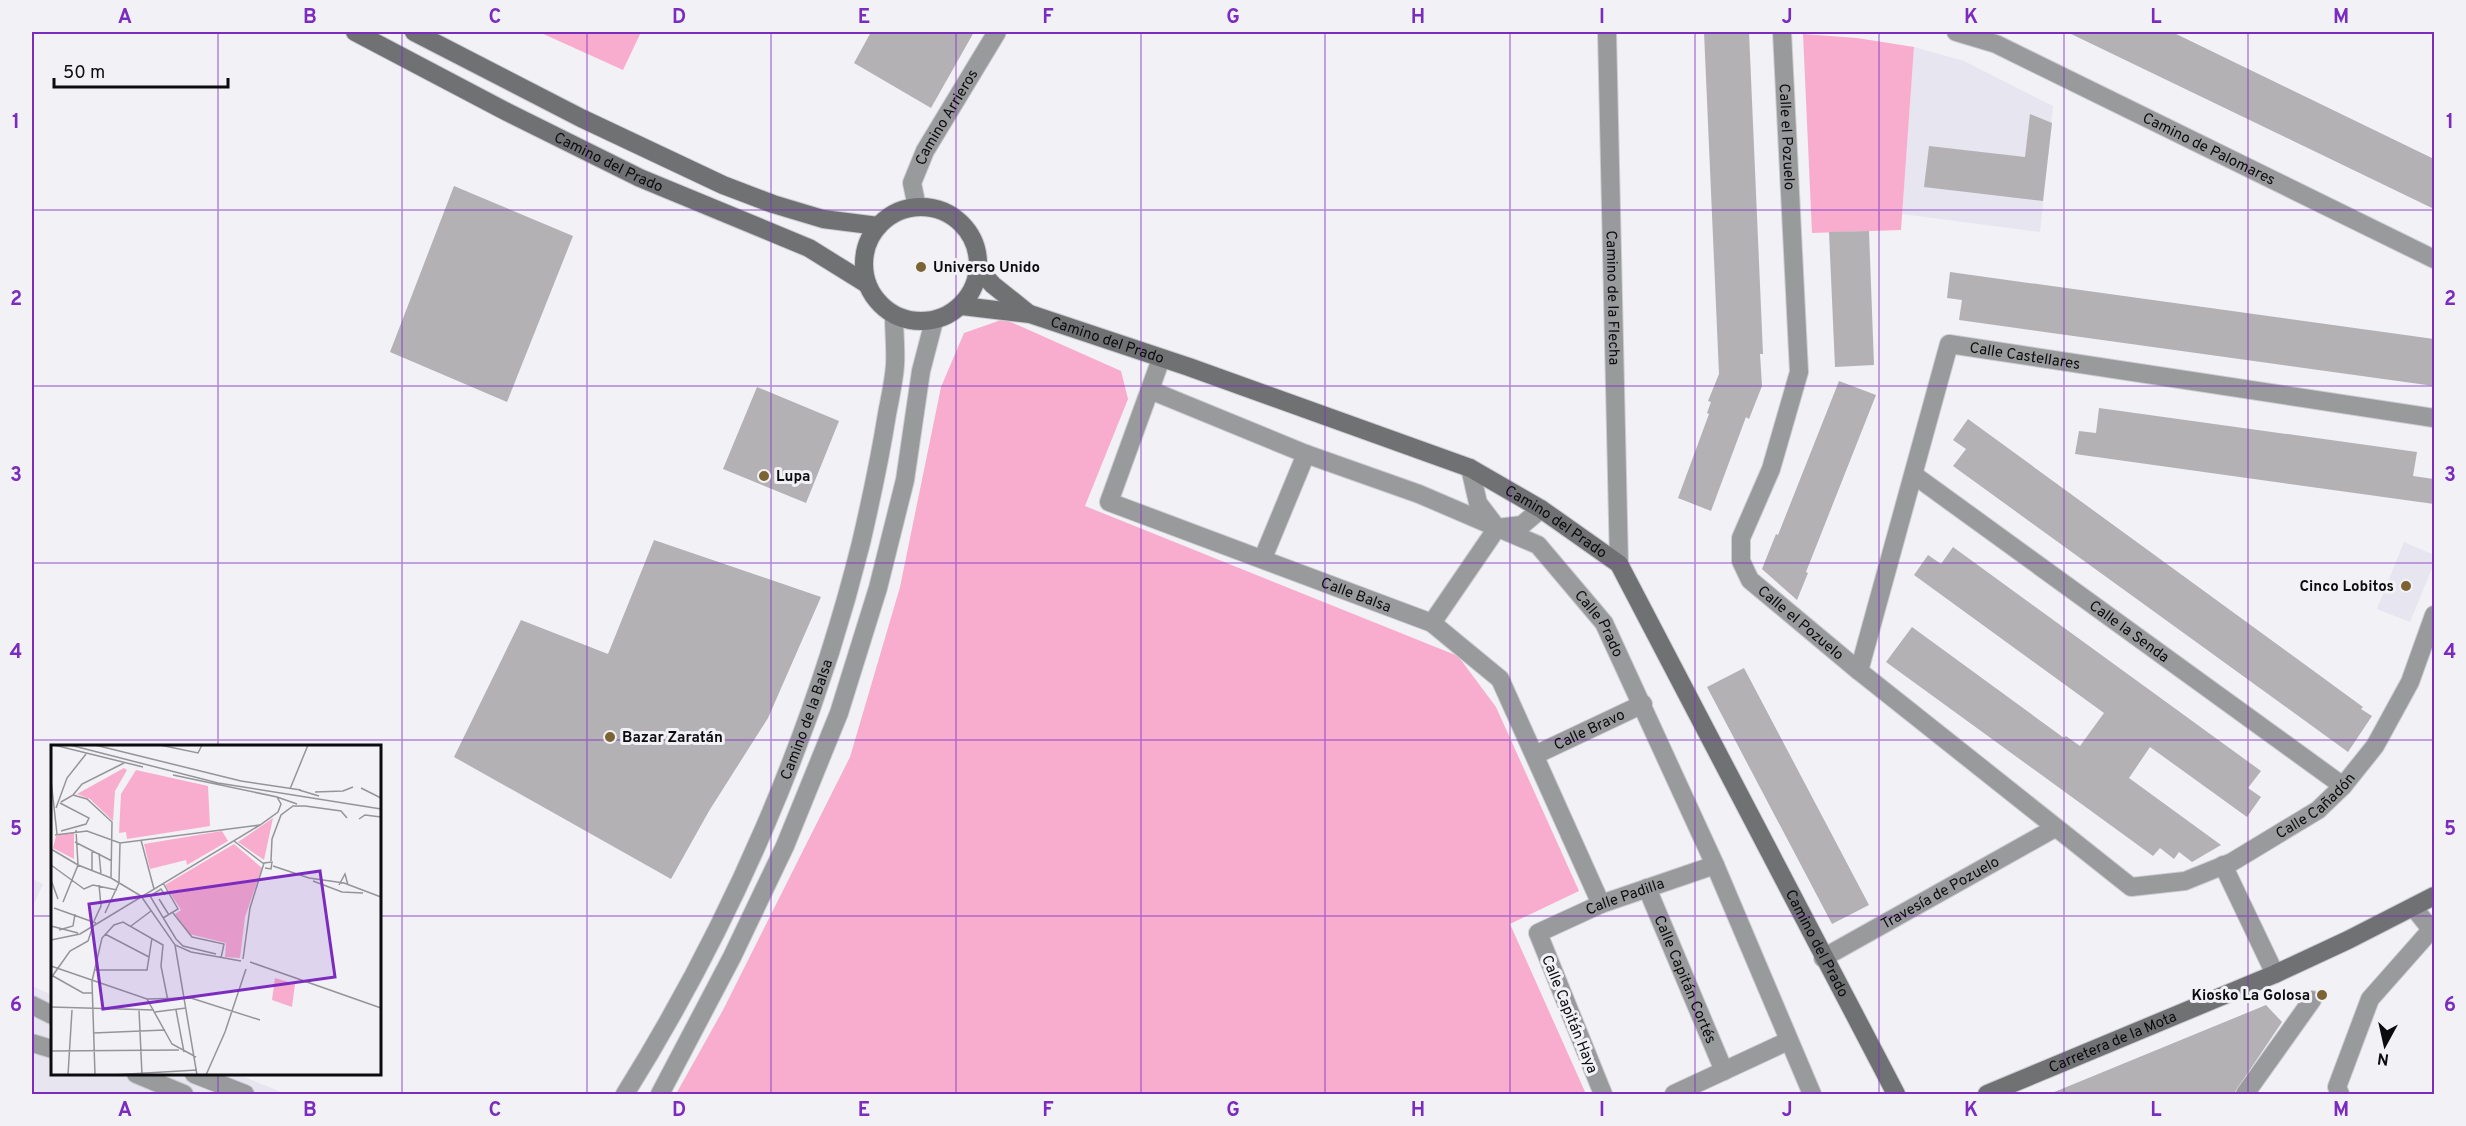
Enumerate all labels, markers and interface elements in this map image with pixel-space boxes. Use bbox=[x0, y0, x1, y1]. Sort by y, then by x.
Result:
text: A bbox=[118, 5, 132, 31]
text: B bbox=[303, 5, 317, 31]
text: C bbox=[489, 5, 501, 31]
text: D bbox=[672, 5, 686, 31]
text: E bbox=[858, 5, 870, 31]
text: F bbox=[1042, 5, 1054, 31]
text: G bbox=[1226, 5, 1240, 31]
text: H bbox=[1411, 5, 1425, 31]
text: I bbox=[1599, 5, 1605, 31]
text: J bbox=[1781, 5, 1793, 31]
text: K bbox=[1964, 5, 1978, 31]
text: L bbox=[2150, 5, 2162, 31]
text: M bbox=[2333, 5, 2349, 31]
scale bar bbox=[54, 51, 228, 89]
text: 50 m bbox=[63, 62, 105, 85]
street label: Camino Arrieros bbox=[912, 66, 983, 169]
street label: Calle el Pozuelo bbox=[1774, 83, 1798, 191]
street label: Camino de Palomares bbox=[2139, 109, 2278, 190]
text: 1 bbox=[12, 110, 20, 136]
text: 1 bbox=[2446, 110, 2454, 136]
street label: Camino del Prado bbox=[550, 129, 665, 197]
street label: Camino de la Flecha bbox=[1600, 230, 1623, 366]
place label: Universo Unido bbox=[933, 259, 1040, 278]
marker: Universo Unido bbox=[914, 260, 928, 274]
text: 2 bbox=[10, 287, 22, 313]
text: 2 bbox=[2444, 287, 2456, 313]
street label: Camino del Prado bbox=[1047, 313, 1166, 369]
street label: Calle Castellares bbox=[1968, 339, 2081, 375]
text: 3 bbox=[10, 463, 22, 489]
text: 3 bbox=[2444, 463, 2456, 489]
place label: Lupa bbox=[776, 468, 810, 487]
marker: Lupa bbox=[757, 469, 771, 483]
street label: Camino del Prado bbox=[1501, 482, 1610, 563]
street label: Calle Balsa bbox=[1318, 574, 1393, 618]
place label: Cinco Lobitos bbox=[2299, 578, 2394, 597]
marker: Cinco Lobitos bbox=[2399, 579, 2413, 593]
street label: Calle el Pozuelo bbox=[1753, 582, 1847, 665]
street label: Calle Prado bbox=[1569, 587, 1626, 661]
street label: Calle la Senda bbox=[2085, 597, 2172, 668]
text: 4 bbox=[10, 640, 22, 666]
text: 4 bbox=[2444, 640, 2456, 666]
street label: Camino de la Balsa bbox=[777, 657, 838, 783]
street label: Calle Bravo bbox=[1551, 706, 1628, 756]
place label: Bazar Zaratán bbox=[622, 729, 723, 748]
marker: Bazar Zaratán bbox=[603, 730, 617, 744]
inset map bbox=[51, 745, 381, 1075]
street label: Calle Cañadón bbox=[2273, 770, 2360, 844]
text: 5 bbox=[10, 817, 22, 843]
text: 5 bbox=[2444, 817, 2456, 843]
street label: Travesía de Pozuelo bbox=[1878, 853, 2003, 935]
street label: Calle Padilla bbox=[1583, 875, 1667, 921]
street label: Camino del Prado bbox=[1780, 887, 1852, 1001]
street label: Calle Capitán Cortés bbox=[1649, 913, 1719, 1047]
street label: Calle Capitán Haya bbox=[1536, 953, 1601, 1077]
place label: Kiosko La Golosa bbox=[2191, 987, 2310, 1006]
marker: Kiosko La Golosa bbox=[2315, 988, 2329, 1002]
text: 6 bbox=[10, 993, 22, 1019]
text: 6 bbox=[2444, 993, 2456, 1019]
street label: Carretera de la Mota bbox=[2046, 1008, 2180, 1078]
north arrow bbox=[2355, 1015, 2415, 1075]
text: N bbox=[2376, 1047, 2390, 1069]
text: A bbox=[118, 1098, 132, 1124]
text: B bbox=[303, 1098, 317, 1124]
text: C bbox=[489, 1098, 501, 1124]
text: D bbox=[672, 1098, 686, 1124]
text: E bbox=[858, 1098, 870, 1124]
text: F bbox=[1042, 1098, 1054, 1124]
text: G bbox=[1226, 1098, 1240, 1124]
text: H bbox=[1411, 1098, 1425, 1124]
text: I bbox=[1599, 1098, 1605, 1124]
text: J bbox=[1781, 1098, 1793, 1124]
text: K bbox=[1964, 1098, 1978, 1124]
text: L bbox=[2150, 1098, 2162, 1124]
text: M bbox=[2333, 1098, 2349, 1124]

